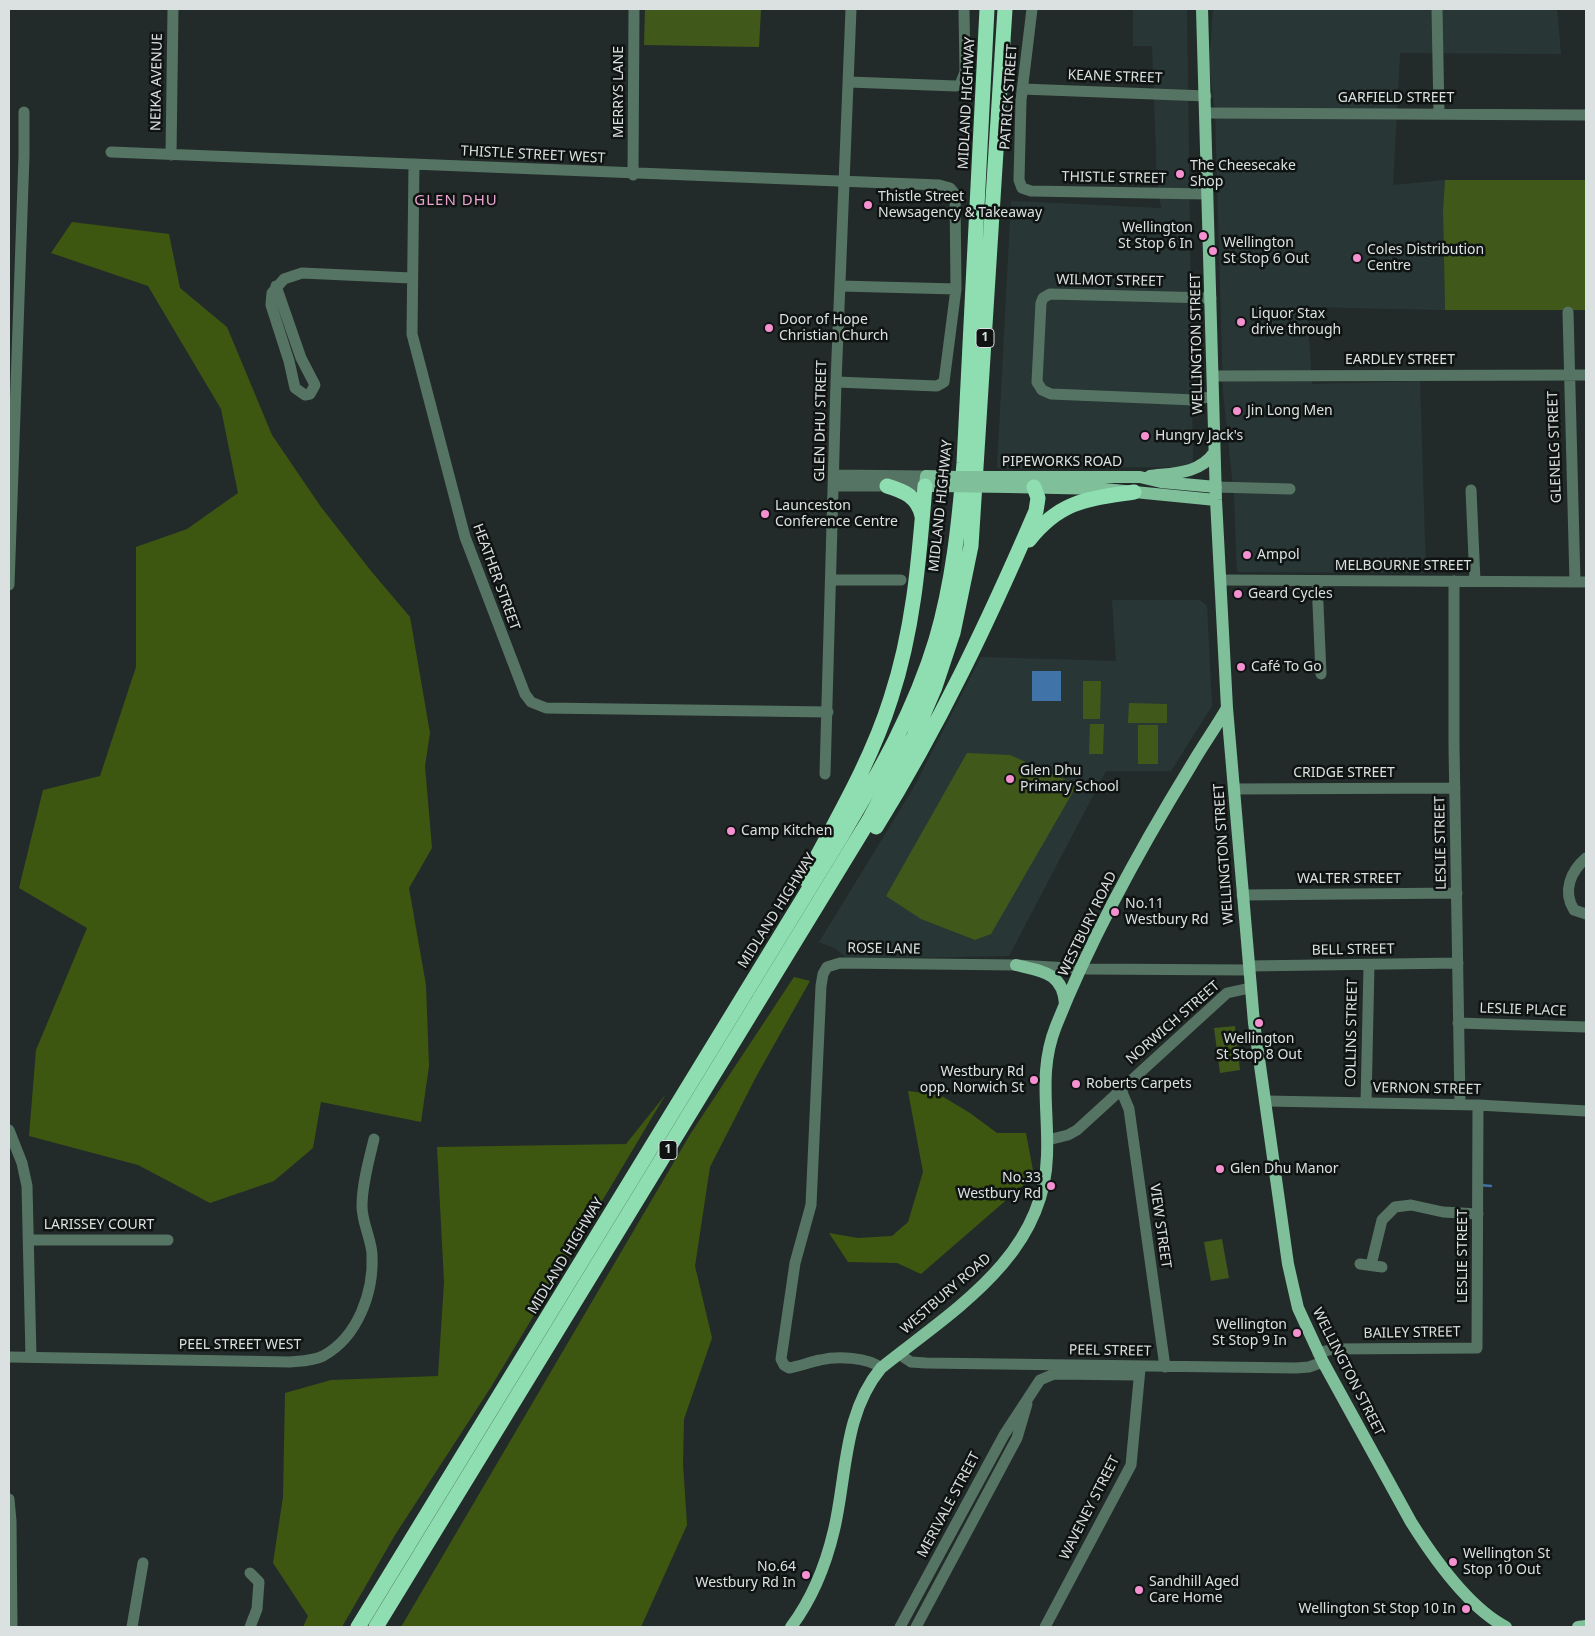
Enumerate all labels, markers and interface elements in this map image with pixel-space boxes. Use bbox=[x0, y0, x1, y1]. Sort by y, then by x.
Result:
street label: NEIKA AVENUE bbox=[148, 33, 166, 131]
street label: MIDLAND HIGHWAY bbox=[955, 36, 979, 170]
street label: PATRICK STREET bbox=[997, 44, 1021, 150]
street label: MERRYS LANE bbox=[611, 46, 627, 138]
street label: KEANE STREET bbox=[1067, 67, 1163, 87]
street label: GARFIELD STREET bbox=[1338, 90, 1454, 106]
street label: THISTLE STREET WEST bbox=[460, 143, 606, 167]
place label: The Cheesecake Shop bbox=[1190, 158, 1296, 190]
marker: The Cheesecake Shop bbox=[1174, 168, 1186, 180]
street label: THISTLE STREET bbox=[1062, 169, 1166, 187]
place label: Thistle Street Newsagency & Takeaway bbox=[878, 189, 1042, 222]
district label: GLEN DHU bbox=[413, 192, 499, 210]
marker: Thistle Street Newsagency & Takeaway bbox=[862, 199, 874, 211]
place label: Wellington St Stop 6 In bbox=[1118, 220, 1193, 252]
marker: Wellington St Stop 6 In bbox=[1197, 230, 1209, 242]
place label: Wellington St Stop 6 Out bbox=[1223, 235, 1309, 268]
place label: Coles Distribution Centre bbox=[1367, 242, 1484, 274]
marker: Wellington St Stop 6 Out bbox=[1207, 245, 1219, 257]
marker: Coles Distribution Centre bbox=[1351, 252, 1363, 264]
street label: WILMOT STREET bbox=[1056, 272, 1164, 290]
street label: WELLINGTON STREET bbox=[1187, 273, 1207, 415]
place label: Liquor Stax drive through bbox=[1251, 306, 1341, 338]
place label: Door of Hope Christian Church bbox=[779, 312, 888, 344]
marker: Liquor Stax drive through bbox=[1235, 316, 1247, 328]
marker: Door of Hope Christian Church bbox=[763, 322, 775, 334]
road number: 1 bbox=[976, 328, 994, 348]
street label: EARDLEY STREET bbox=[1345, 352, 1455, 368]
street label: GLEN DHU STREET bbox=[812, 360, 830, 482]
street label: GLENELG STREET bbox=[1545, 391, 1565, 503]
place label: Jin Long Men bbox=[1247, 403, 1333, 419]
marker: Jin Long Men bbox=[1231, 405, 1243, 417]
place label: Hungry Jack's bbox=[1155, 428, 1243, 444]
marker: Hungry Jack's bbox=[1139, 430, 1151, 442]
street label: MIDLAND HIGHWAY bbox=[926, 439, 956, 573]
street label: PIPEWORKS ROAD bbox=[1002, 454, 1122, 470]
place label: Launceston Conference Centre bbox=[775, 498, 898, 530]
marker: Launceston Conference Centre bbox=[759, 508, 771, 520]
street label: HEATHER STREET bbox=[469, 522, 523, 632]
place label: Ampol bbox=[1257, 547, 1300, 563]
marker: Ampol bbox=[1241, 549, 1253, 561]
street label: MELBOURNE STREET bbox=[1335, 558, 1471, 574]
place label: Geard Cycles bbox=[1248, 586, 1333, 602]
marker: Geard Cycles bbox=[1232, 588, 1244, 600]
place label: Café To Go bbox=[1251, 659, 1322, 675]
marker: Café To Go bbox=[1235, 661, 1247, 673]
place label: Glen Dhu Primary School bbox=[1020, 763, 1119, 796]
street label: CRIDGE STREET bbox=[1293, 765, 1395, 781]
marker: Glen Dhu Primary School bbox=[1004, 773, 1016, 785]
street label: WELLINGTON STREET bbox=[1211, 783, 1237, 925]
street label: LESLIE STREET bbox=[1432, 796, 1450, 890]
place label: Camp Kitchen bbox=[741, 823, 832, 839]
marker: Camp Kitchen bbox=[725, 825, 737, 837]
street label: MIDLAND HIGHWAY bbox=[735, 850, 819, 972]
street label: WESTBURY ROAD bbox=[1055, 869, 1121, 979]
street label: WALTER STREET bbox=[1297, 871, 1401, 887]
place label: No.11 Westbury Rd bbox=[1125, 896, 1209, 929]
marker: No.11 Westbury Rd bbox=[1109, 906, 1121, 918]
street label: ROSE LANE bbox=[847, 940, 921, 958]
street label: BELL STREET bbox=[1311, 941, 1395, 959]
street label: NORWICH STREET bbox=[1123, 978, 1223, 1068]
street label: COLLINS STREET bbox=[1343, 979, 1361, 1087]
street label: LESLIE PLACE bbox=[1479, 1000, 1567, 1020]
marker: Wellington St Stop 8 Out bbox=[1253, 1017, 1265, 1029]
place label: Wellington St Stop 8 Out bbox=[1216, 1031, 1302, 1064]
place label: Westbury Rd opp. Norwich St bbox=[920, 1064, 1024, 1096]
marker: Westbury Rd opp. Norwich St bbox=[1028, 1074, 1040, 1086]
place label: Roberts Carpets bbox=[1086, 1076, 1192, 1092]
marker: Roberts Carpets bbox=[1070, 1078, 1082, 1090]
street label: VERNON STREET bbox=[1373, 1080, 1481, 1098]
road number: 1 bbox=[659, 1140, 677, 1160]
place label: Glen Dhu Manor bbox=[1230, 1161, 1339, 1177]
marker: Glen Dhu Manor bbox=[1214, 1163, 1226, 1175]
place label: No.33 Westbury Rd bbox=[957, 1170, 1041, 1202]
marker: No.33 Westbury Rd bbox=[1045, 1180, 1057, 1192]
street label: VIEW STREET bbox=[1146, 1183, 1174, 1269]
street label: MIDLAND HIGHWAY bbox=[525, 1195, 607, 1317]
street label: LESLIE STREET bbox=[1455, 1209, 1471, 1303]
street label: LARISSEY COURT bbox=[44, 1217, 154, 1233]
street label: WESTBURY ROAD bbox=[897, 1250, 995, 1338]
street label: WELLINGTON STREET bbox=[1308, 1305, 1388, 1439]
place label: Wellington St Stop 9 In bbox=[1212, 1317, 1287, 1350]
street label: BAILEY STREET bbox=[1363, 1324, 1461, 1342]
marker: Wellington St Stop 9 In bbox=[1291, 1327, 1303, 1339]
street label: PEEL STREET WEST bbox=[179, 1337, 301, 1353]
street label: PEEL STREET bbox=[1069, 1342, 1151, 1360]
street label: MERIVALE STREET bbox=[914, 1449, 984, 1561]
street label: WAVENEY STREET bbox=[1057, 1453, 1123, 1563]
place label: Wellington St Stop 10 Out bbox=[1463, 1546, 1550, 1578]
marker: Wellington St Stop 10 Out bbox=[1447, 1556, 1459, 1568]
place label: No.64 Westbury Rd In bbox=[695, 1559, 796, 1591]
marker: No.64 Westbury Rd In bbox=[800, 1569, 812, 1581]
place label: Sandhill Aged Care Home bbox=[1149, 1574, 1239, 1606]
marker: Sandhill Aged Care Home bbox=[1133, 1584, 1145, 1596]
place label: Wellington St Stop 10 In bbox=[1299, 1601, 1456, 1617]
marker: Wellington St Stop 10 In bbox=[1460, 1603, 1472, 1615]

